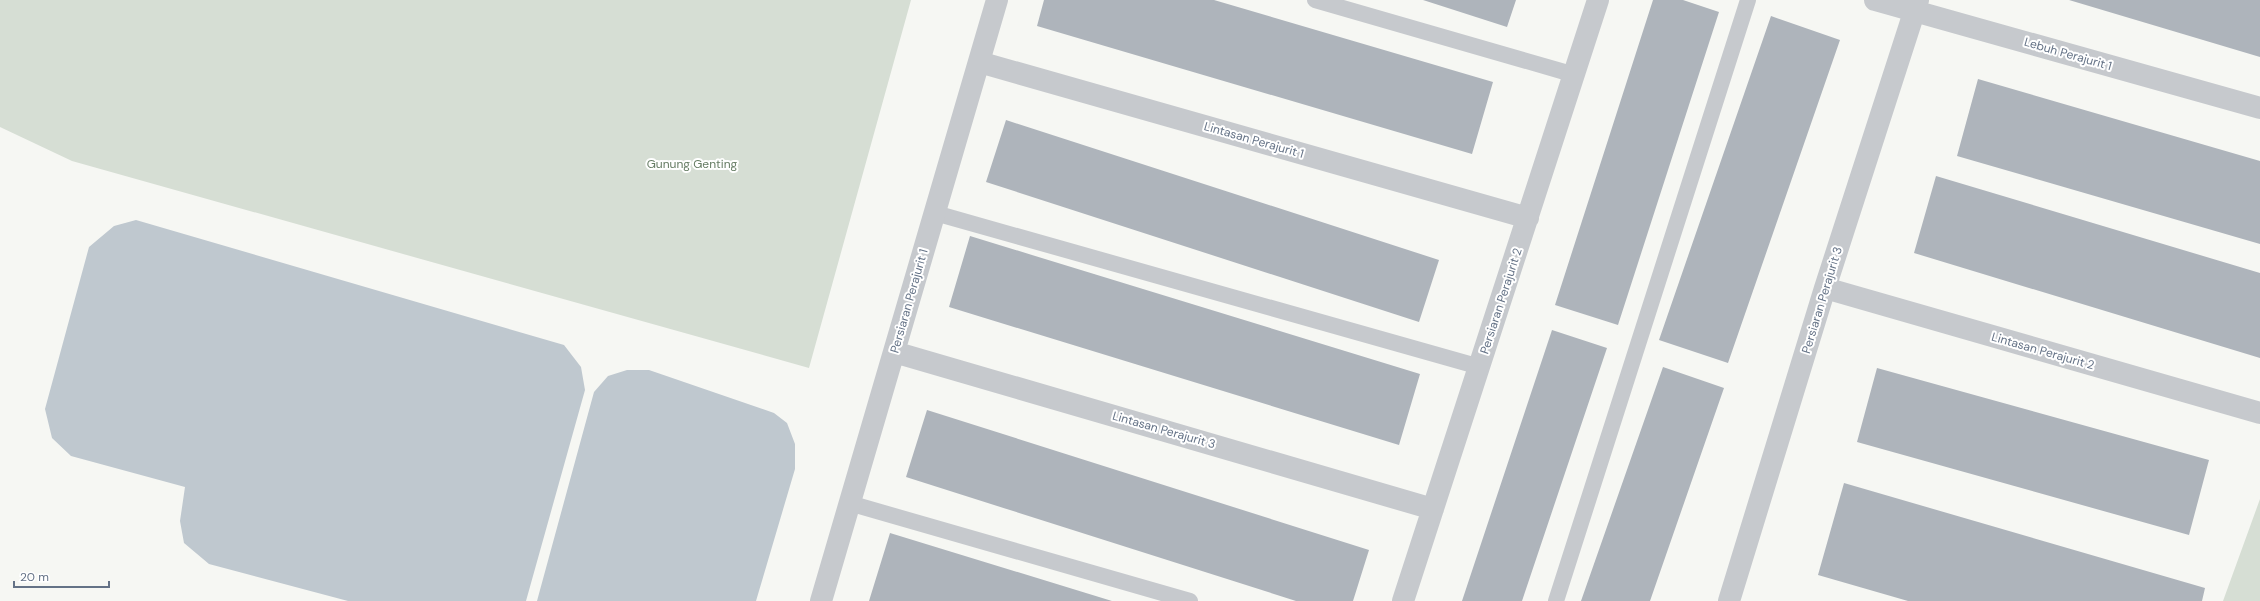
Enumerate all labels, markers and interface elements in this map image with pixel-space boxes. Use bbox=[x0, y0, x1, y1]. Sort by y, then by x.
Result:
street label: Lebuh Perajurit 1 bbox=[2022, 34, 2114, 74]
street label: Lintasan Perajurit 1 bbox=[1202, 118, 1306, 162]
park label: Gunung Genting bbox=[647, 156, 738, 172]
street label: Persiaran Perajurit 3 bbox=[1798, 245, 1846, 355]
street label: Persiaran Perajurit 2 bbox=[1476, 246, 1526, 356]
street label: Persiaran Perajurit 1 bbox=[886, 247, 932, 355]
street label: Lintasan Perajurit 2 bbox=[1990, 329, 2096, 373]
street label: Lintasan Perajurit 3 bbox=[1111, 408, 1217, 452]
scale bar bbox=[14, 563, 109, 589]
text: 20 m bbox=[20, 569, 49, 585]

